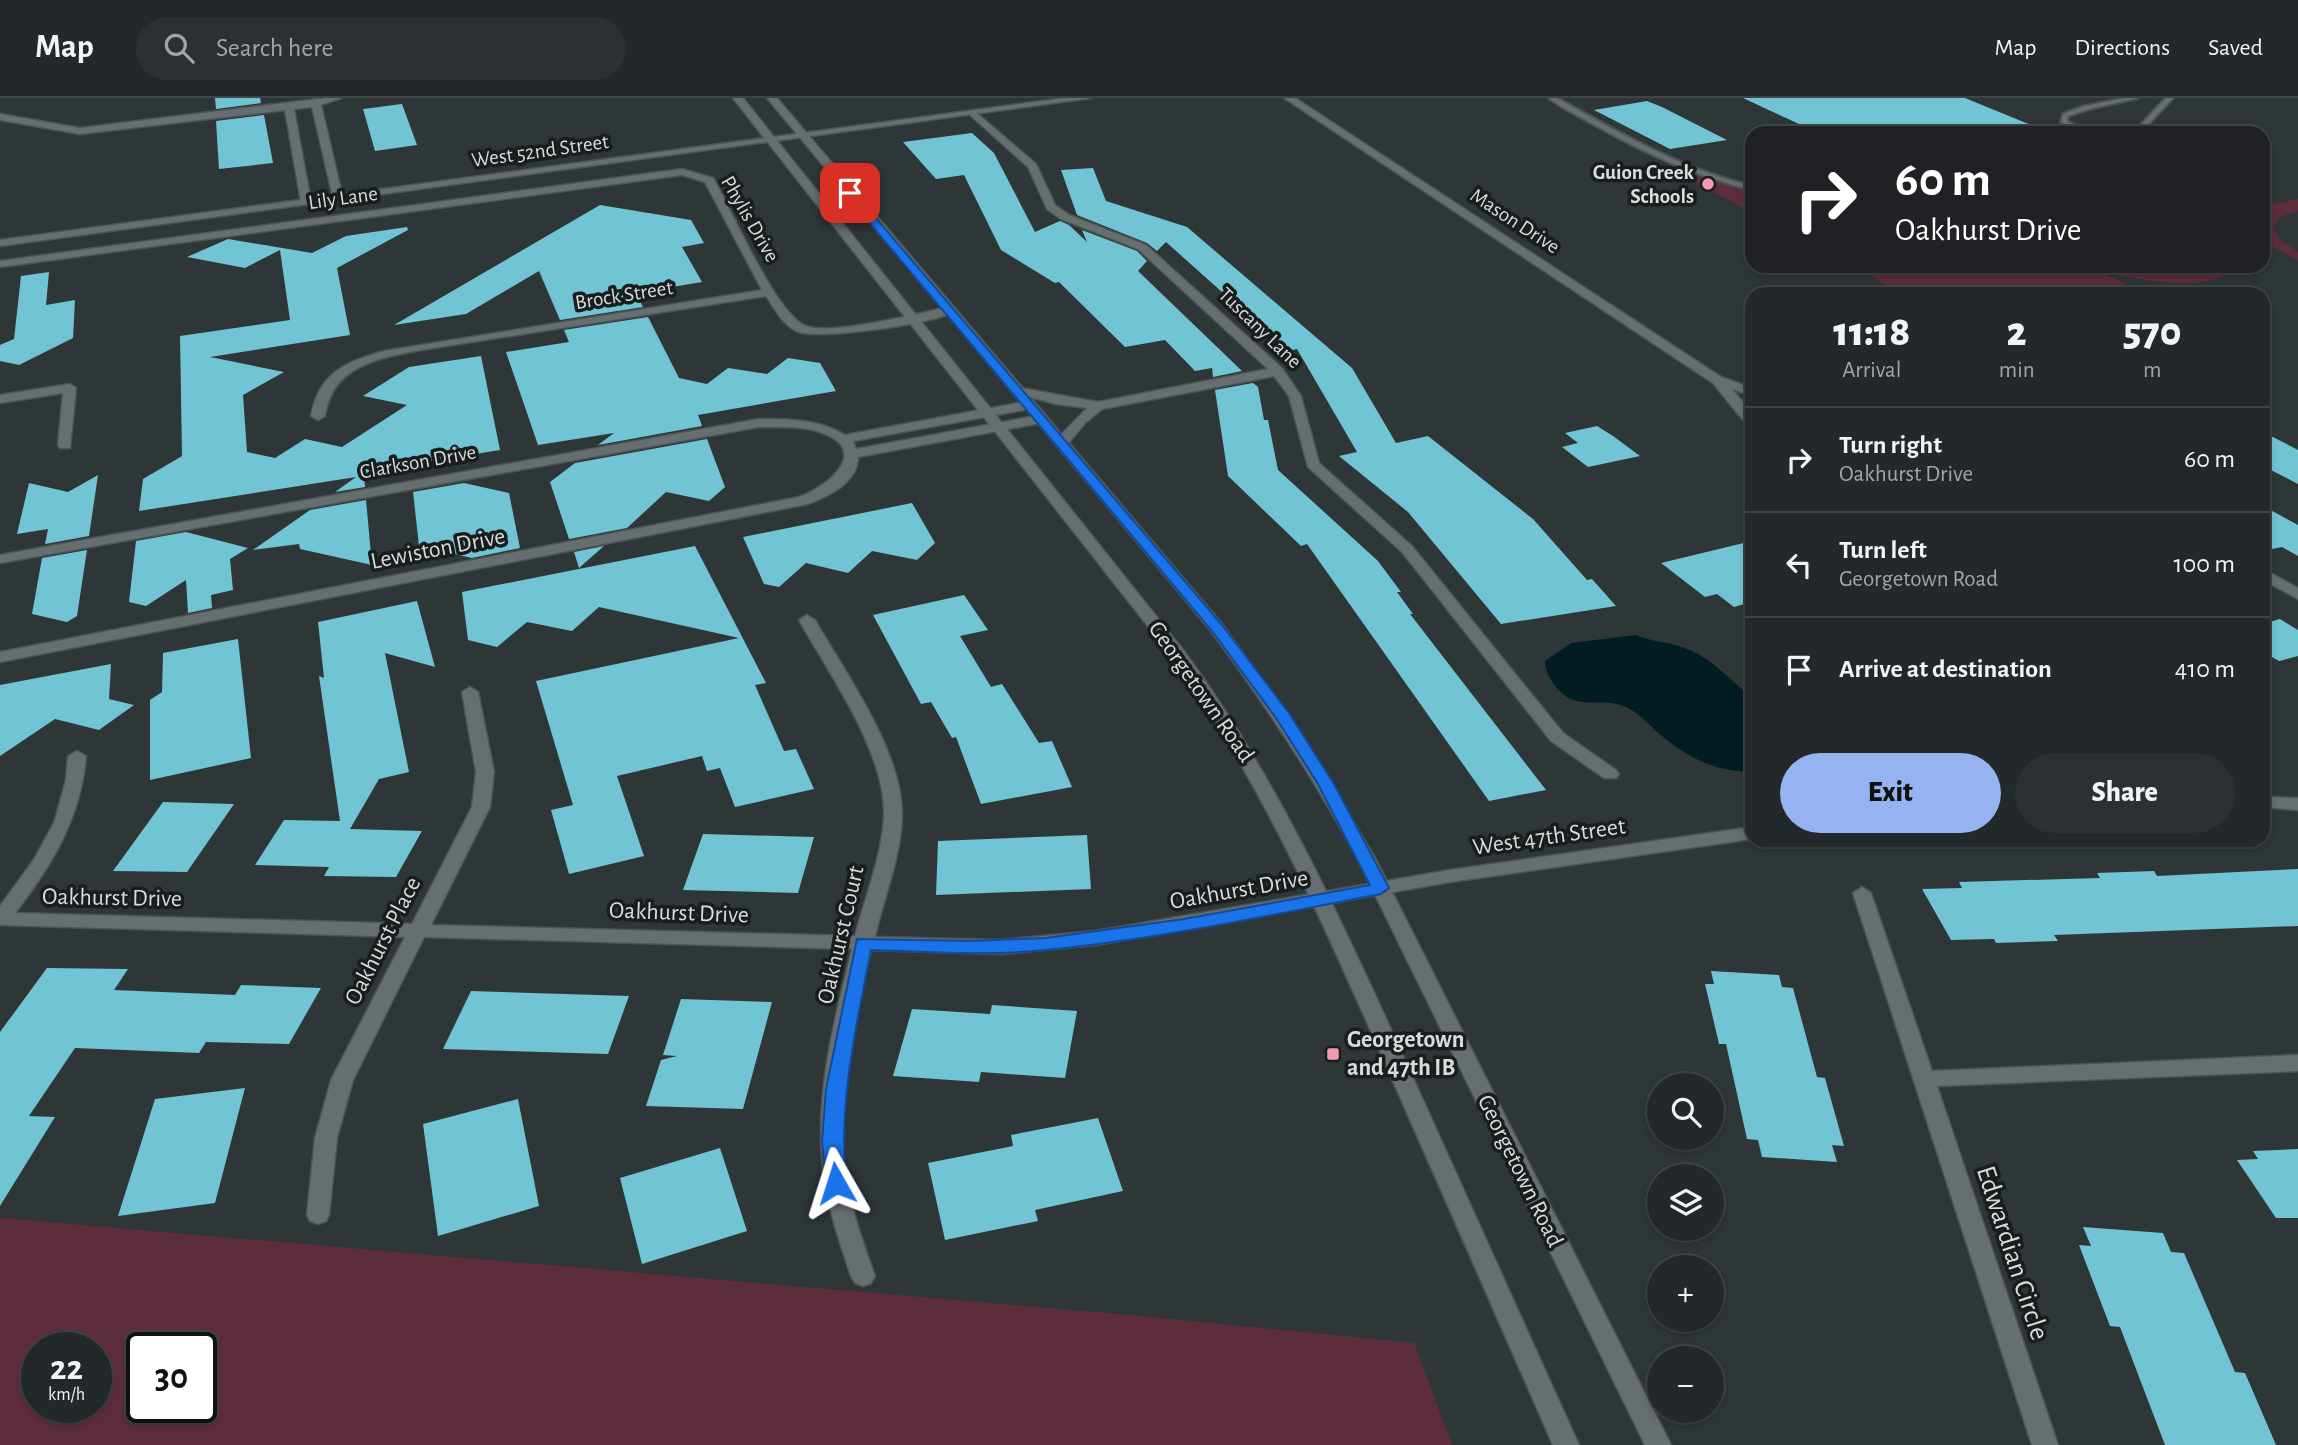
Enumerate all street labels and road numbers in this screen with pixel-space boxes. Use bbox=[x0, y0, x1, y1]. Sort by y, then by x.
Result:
street label: West 52nd Street bbox=[470, 131, 610, 171]
street label: Phylis Drive bbox=[717, 172, 783, 266]
street label: Lily Lane bbox=[307, 183, 379, 213]
street label: Mason Drive bbox=[1467, 184, 1563, 258]
street label: Brock Street bbox=[574, 277, 675, 313]
street label: Tuscany Lane bbox=[1215, 284, 1305, 372]
street label: Clarkson Drive bbox=[358, 441, 478, 483]
street label: Lewiston Drive bbox=[369, 524, 507, 574]
street label: Georgetown Road bbox=[1144, 617, 1258, 767]
street label: West 47th Street bbox=[1471, 814, 1627, 860]
street label: Oakhurst Court bbox=[813, 863, 869, 1006]
street label: Oakhurst Drive bbox=[1168, 866, 1310, 914]
street label: Oakhurst Place bbox=[341, 873, 425, 1009]
street label: Oakhurst Drive bbox=[42, 885, 182, 911]
street label: Oakhurst Drive bbox=[609, 899, 749, 927]
street label: Georgetown Road bbox=[1473, 1091, 1567, 1251]
street label: Edwardian Circle bbox=[1971, 1162, 2053, 1344]

